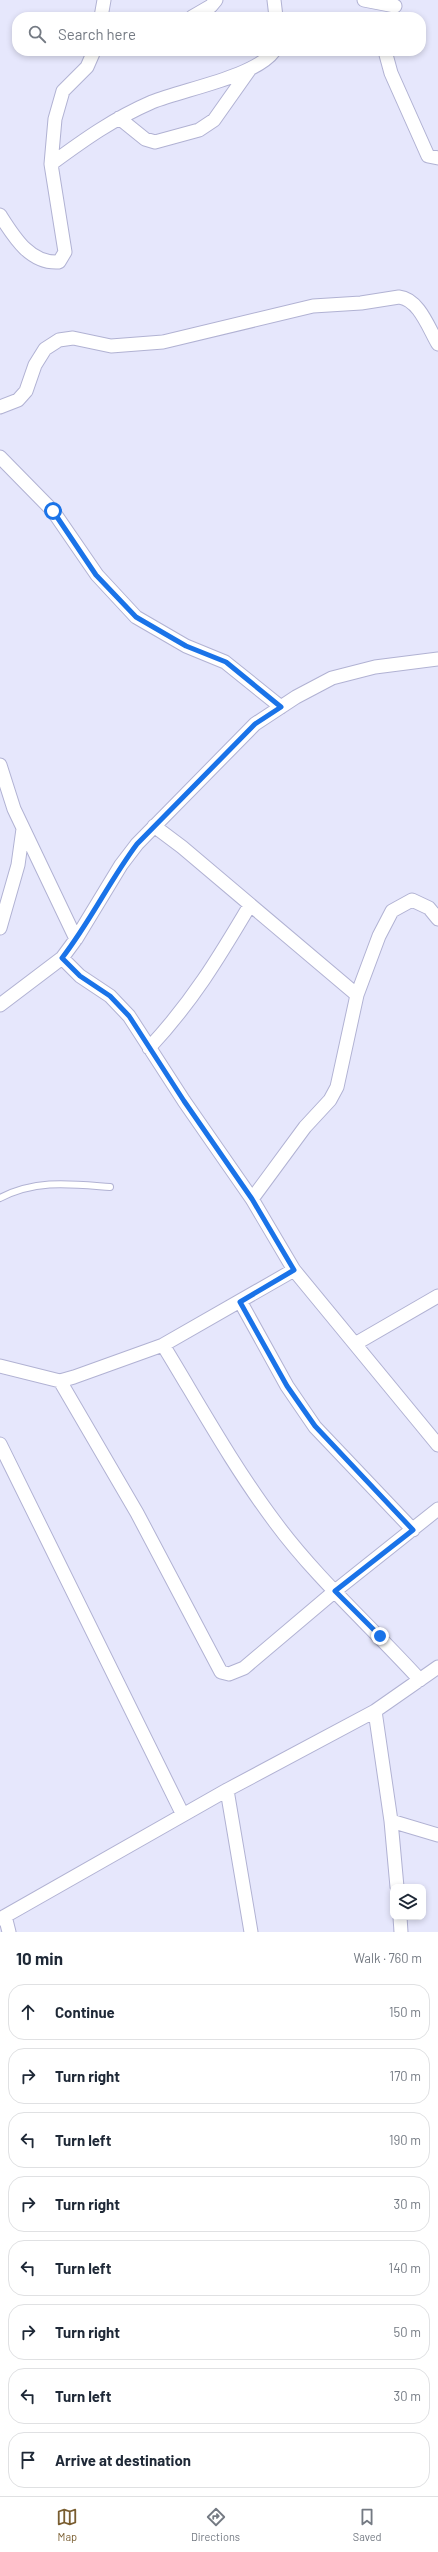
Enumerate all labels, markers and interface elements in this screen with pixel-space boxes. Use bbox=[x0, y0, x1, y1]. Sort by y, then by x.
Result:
search box bbox=[12, 12, 426, 56]
icon: search bbox=[26, 23, 48, 45]
text: Search here bbox=[58, 25, 136, 43]
route start bbox=[44, 502, 62, 520]
route end bbox=[371, 1627, 389, 1645]
map controls bbox=[390, 1884, 426, 1920]
button: layers bbox=[390, 1884, 426, 1920]
text: 10 min bbox=[16, 1948, 63, 1968]
text: Walk · 760 m bbox=[354, 1950, 422, 1966]
icon: ahead bbox=[17, 2001, 39, 2023]
text: Continue bbox=[55, 2003, 115, 2021]
text: 150 m bbox=[389, 2004, 421, 2020]
icon: right bbox=[17, 2065, 39, 2087]
text: Turn right bbox=[55, 2067, 120, 2085]
text: 170 m bbox=[390, 2068, 421, 2084]
icon: left bbox=[17, 2129, 39, 2151]
text: Turn left bbox=[55, 2131, 111, 2149]
text: 190 m bbox=[389, 2132, 421, 2148]
icon: right bbox=[17, 2193, 39, 2215]
text: Turn right bbox=[55, 2195, 120, 2213]
text: 30 m bbox=[394, 2196, 421, 2212]
icon: left bbox=[17, 2257, 39, 2279]
text: Turn left bbox=[55, 2259, 111, 2277]
text: 140 m bbox=[389, 2260, 421, 2276]
icon: right bbox=[17, 2321, 39, 2343]
text: Turn right bbox=[55, 2323, 120, 2341]
text: 50 m bbox=[394, 2324, 421, 2340]
icon: left bbox=[17, 2385, 39, 2407]
text: Turn left bbox=[55, 2387, 111, 2405]
text: 30 m bbox=[394, 2388, 421, 2404]
icon: arrive bbox=[17, 2449, 39, 2471]
text: Arrive at destination bbox=[55, 2451, 191, 2469]
tab: Map bbox=[56, 2506, 78, 2543]
tab: Directions bbox=[191, 2506, 240, 2543]
tab: Saved bbox=[353, 2506, 382, 2543]

